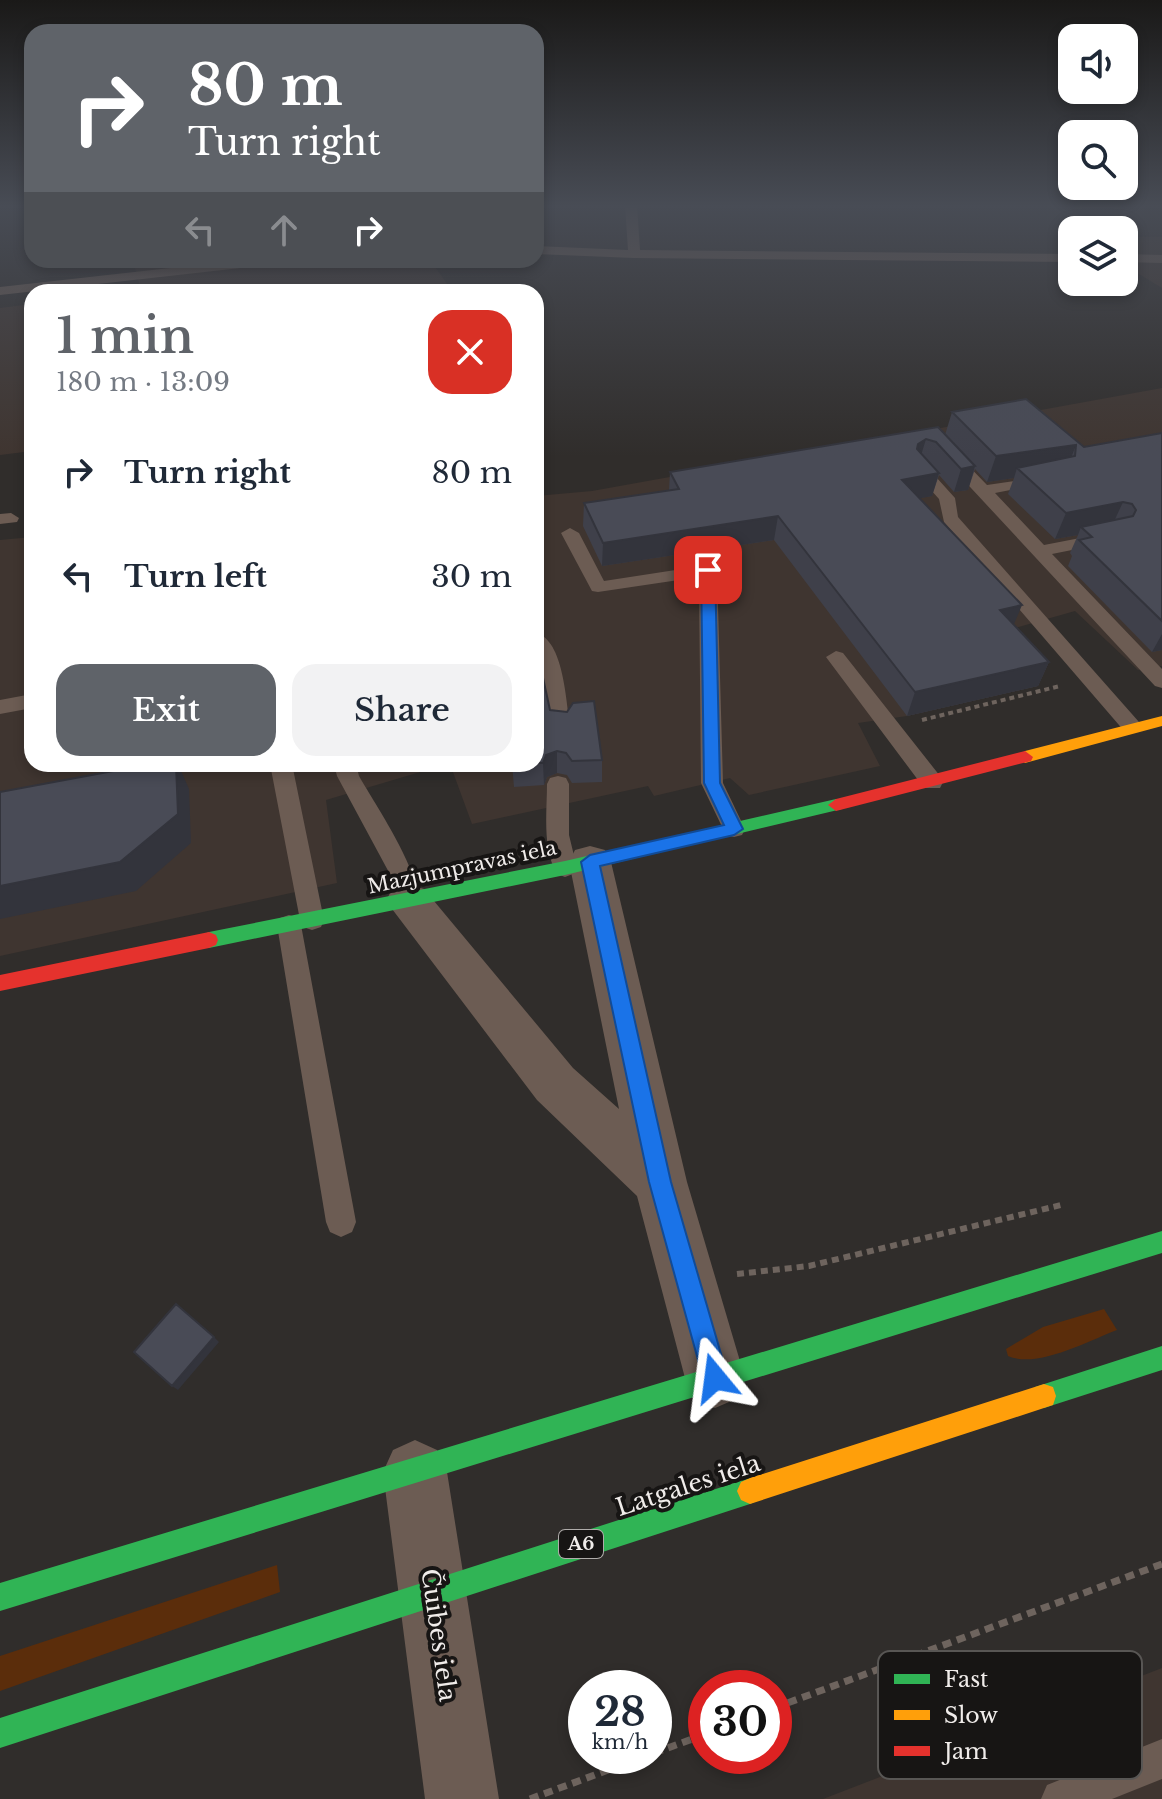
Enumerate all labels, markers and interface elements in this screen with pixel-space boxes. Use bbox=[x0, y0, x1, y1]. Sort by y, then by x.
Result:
map controls bbox=[1058, 24, 1138, 296]
button: sound bbox=[1058, 24, 1138, 104]
text: 80 m bbox=[188, 51, 343, 120]
icon: right bbox=[56, 56, 160, 160]
text: Turn right bbox=[188, 120, 381, 165]
button: search bbox=[1058, 120, 1138, 200]
icon: left bbox=[178, 208, 222, 252]
icon: ahead bbox=[262, 208, 306, 252]
icon: right bbox=[346, 208, 390, 252]
button: layers bbox=[1058, 216, 1138, 296]
text: 1 min bbox=[56, 306, 194, 366]
button: close bbox=[428, 310, 512, 394]
text: 180 m · 13:09 bbox=[56, 366, 230, 398]
icon: right bbox=[56, 450, 100, 494]
text: Turn right bbox=[124, 454, 291, 491]
text: 80 m bbox=[432, 454, 512, 491]
pin bbox=[674, 536, 742, 604]
icon: arrive bbox=[686, 548, 730, 592]
icon: left bbox=[56, 554, 100, 598]
text: Turn left bbox=[124, 558, 267, 595]
text: 30 m bbox=[431, 558, 512, 595]
button: Exit bbox=[56, 664, 276, 756]
button: Share bbox=[292, 664, 512, 756]
street label: Mazjumpravas iela bbox=[365, 835, 560, 899]
position arrow bbox=[673, 1336, 757, 1420]
street label: Latgales iela bbox=[612, 1448, 764, 1522]
road number: A6 bbox=[559, 1530, 603, 1558]
street label: Čuibes iela bbox=[415, 1567, 464, 1704]
legend bbox=[878, 1651, 1142, 1779]
text: Fast bbox=[944, 1666, 989, 1693]
speed limit sign: 30 bbox=[688, 1670, 792, 1774]
text: 28 bbox=[594, 1687, 646, 1737]
text: Slow bbox=[944, 1702, 998, 1729]
text: km/h bbox=[592, 1730, 648, 1754]
text: Jam bbox=[941, 1738, 988, 1765]

